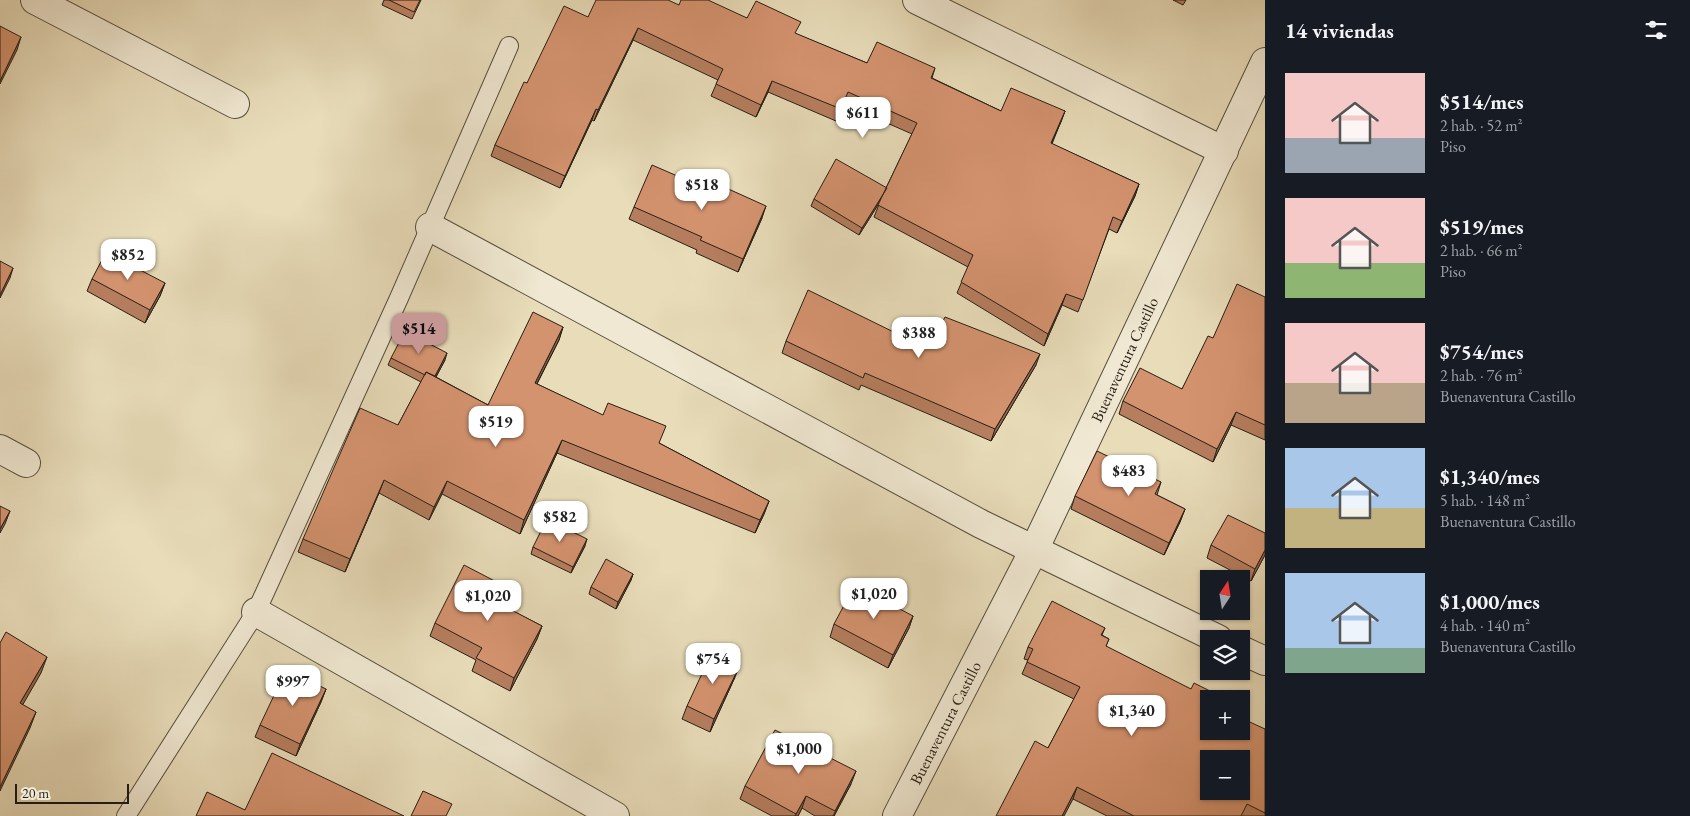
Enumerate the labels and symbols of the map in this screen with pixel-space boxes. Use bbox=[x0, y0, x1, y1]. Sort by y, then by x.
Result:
pin: $611 bbox=[833, 96, 893, 139]
pin: $518 bbox=[672, 168, 732, 211]
pin: $852 bbox=[98, 238, 158, 281]
street label: Buenaventura Castillo bbox=[1086, 294, 1163, 426]
pin: $514 bbox=[389, 312, 449, 355]
pin: $388 bbox=[889, 316, 949, 359]
pin: $519 bbox=[466, 406, 526, 448]
pin: $483 bbox=[1099, 454, 1159, 497]
pin: $582 bbox=[530, 500, 590, 543]
north arrow bbox=[1200, 570, 1250, 620]
pin: $1,020 bbox=[833, 578, 915, 620]
pin: $1,020 bbox=[447, 580, 529, 622]
pin: $754 bbox=[683, 642, 743, 685]
street label: Buenaventura Castillo bbox=[905, 658, 986, 788]
pin: $997 bbox=[263, 664, 323, 707]
pin: $1,340 bbox=[1091, 694, 1173, 737]
pin: $1,000 bbox=[758, 732, 840, 775]
scale bar bbox=[15, 781, 129, 804]

